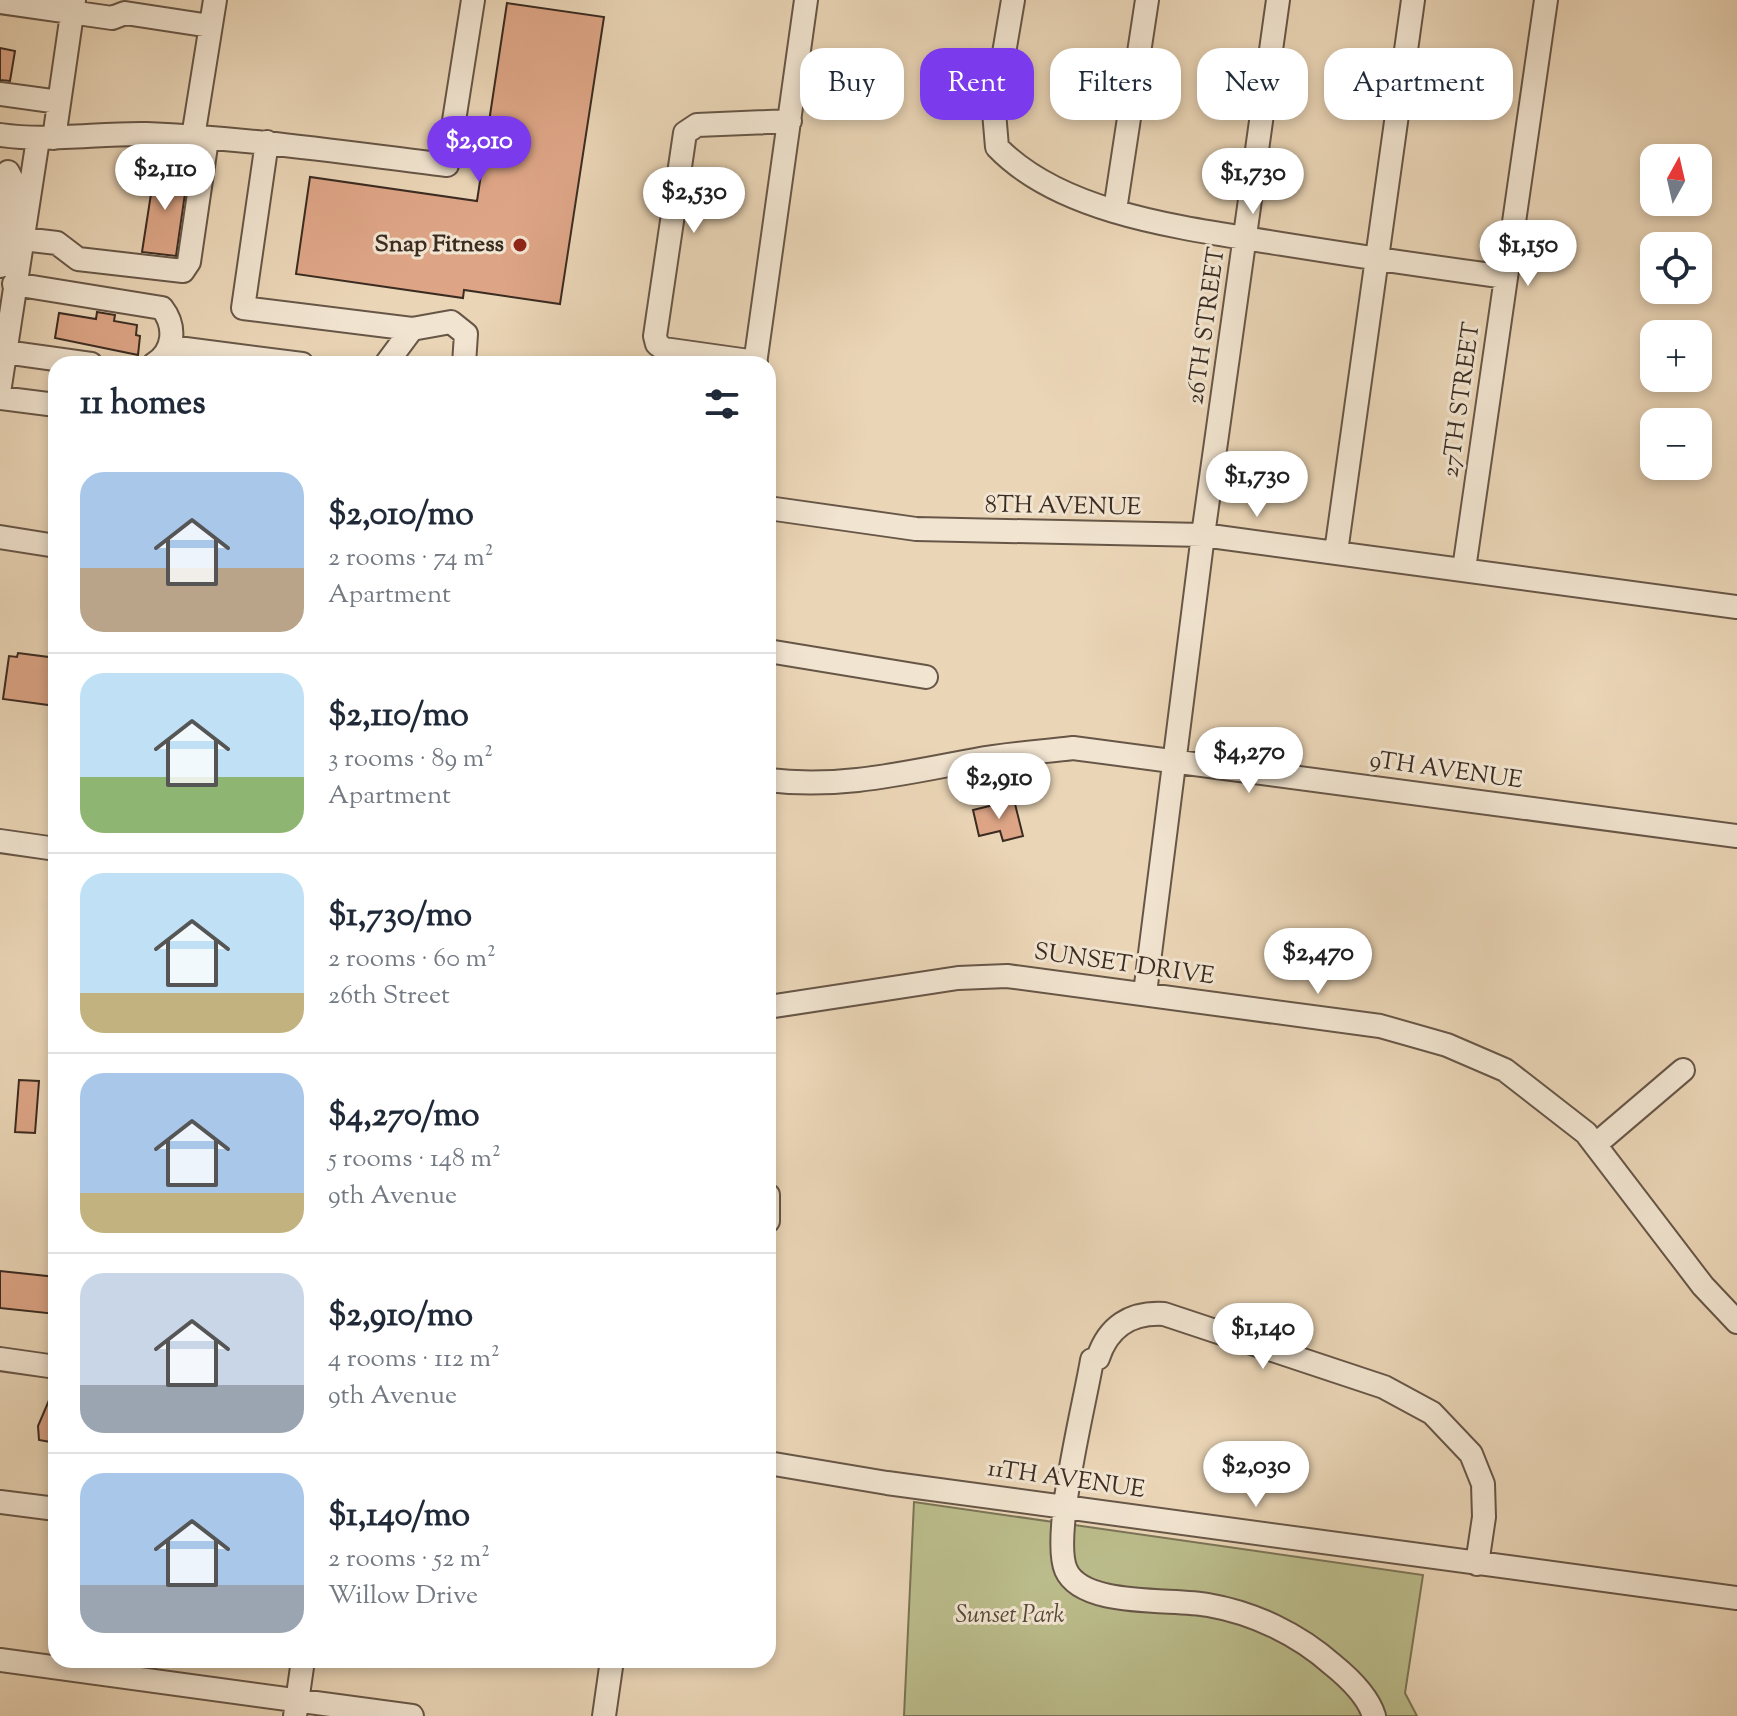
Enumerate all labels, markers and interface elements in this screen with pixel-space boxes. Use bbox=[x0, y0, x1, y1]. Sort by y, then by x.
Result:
chip: Buy bbox=[800, 48, 904, 120]
chip: Rent bbox=[920, 48, 1034, 120]
chip: Filters bbox=[1050, 48, 1181, 120]
chip: New bbox=[1197, 48, 1308, 120]
chip: Apartment bbox=[1324, 48, 1513, 120]
pin: $2,010 bbox=[414, 116, 544, 184]
text: $2,010 bbox=[445, 123, 513, 160]
pin: $2,110 bbox=[100, 144, 230, 212]
north arrow bbox=[1640, 144, 1712, 216]
map controls bbox=[1640, 144, 1712, 480]
pin: $1,730 bbox=[1188, 148, 1318, 216]
text: $2,110 bbox=[133, 151, 197, 188]
text: $1,730 bbox=[1220, 155, 1286, 192]
pin: $2,530 bbox=[629, 167, 759, 235]
text: $2,530 bbox=[661, 174, 727, 211]
pin: $1,150 bbox=[1463, 220, 1593, 288]
text: $1,150 bbox=[1498, 227, 1558, 264]
place label: Snap Fitness bbox=[374, 228, 504, 262]
button: locate bbox=[1640, 232, 1712, 304]
marker: Snap Fitness bbox=[511, 236, 529, 254]
street label: 26TH STREET bbox=[1179, 245, 1235, 407]
street label: 27TH STREET bbox=[1434, 320, 1490, 480]
button: + bbox=[1640, 320, 1712, 392]
text: 11 homes bbox=[80, 380, 206, 429]
icon: filters bbox=[700, 382, 744, 426]
button: − bbox=[1640, 408, 1712, 480]
pin: $1,730 bbox=[1192, 451, 1322, 519]
text: $1,730 bbox=[1224, 458, 1290, 495]
street label: 8TH AVENUE bbox=[985, 489, 1142, 525]
text: $2,010/mo bbox=[328, 491, 474, 540]
icon: home bbox=[144, 504, 240, 600]
text: 2 rooms · 74 m² bbox=[328, 540, 493, 577]
text: Apartment bbox=[328, 577, 451, 614]
text: $2,110/mo bbox=[328, 692, 469, 741]
icon: home bbox=[144, 705, 240, 801]
pin: $4,270 bbox=[1184, 727, 1314, 795]
text: $4,270 bbox=[1213, 734, 1285, 771]
text: 3 rooms · 89 m² bbox=[328, 741, 493, 778]
street label: 9TH AVENUE bbox=[1368, 743, 1525, 799]
pin: $2,910 bbox=[934, 753, 1064, 821]
text: $2,910 bbox=[966, 760, 1032, 797]
text: Apartment bbox=[328, 778, 451, 815]
text: $1,730/mo bbox=[328, 892, 472, 941]
icon: home bbox=[144, 905, 240, 1001]
pin: $2,470 bbox=[1253, 928, 1383, 996]
text: $2,470 bbox=[1282, 935, 1354, 972]
street label: SUNSET DRIVE bbox=[1032, 936, 1217, 995]
text: 2 rooms · 60 m² bbox=[328, 941, 496, 978]
text: 26th Street bbox=[328, 978, 450, 1015]
text: $4,270/mo bbox=[328, 1092, 480, 1141]
icon: home bbox=[144, 1105, 240, 1201]
text: 5 rooms · 148 m² bbox=[328, 1141, 501, 1178]
text: 9th Avenue bbox=[328, 1178, 457, 1215]
text: $2,910/mo bbox=[328, 1292, 473, 1341]
pin: $1,140 bbox=[1198, 1303, 1328, 1371]
icon: home bbox=[144, 1305, 240, 1401]
text: $1,140 bbox=[1231, 1310, 1295, 1347]
text: 4 rooms · 112 m² bbox=[328, 1341, 500, 1378]
text: 9th Avenue bbox=[328, 1378, 457, 1415]
pin: $2,030 bbox=[1191, 1441, 1321, 1509]
text: $2,030 bbox=[1221, 1448, 1291, 1485]
street label: 11TH AVENUE bbox=[985, 1452, 1147, 1508]
text: $1,140/mo bbox=[328, 1492, 470, 1541]
icon: home bbox=[144, 1505, 240, 1601]
text: 2 rooms · 52 m² bbox=[328, 1541, 490, 1578]
text: Willow Drive bbox=[328, 1578, 478, 1615]
park label: Sunset Park bbox=[956, 1599, 1065, 1633]

